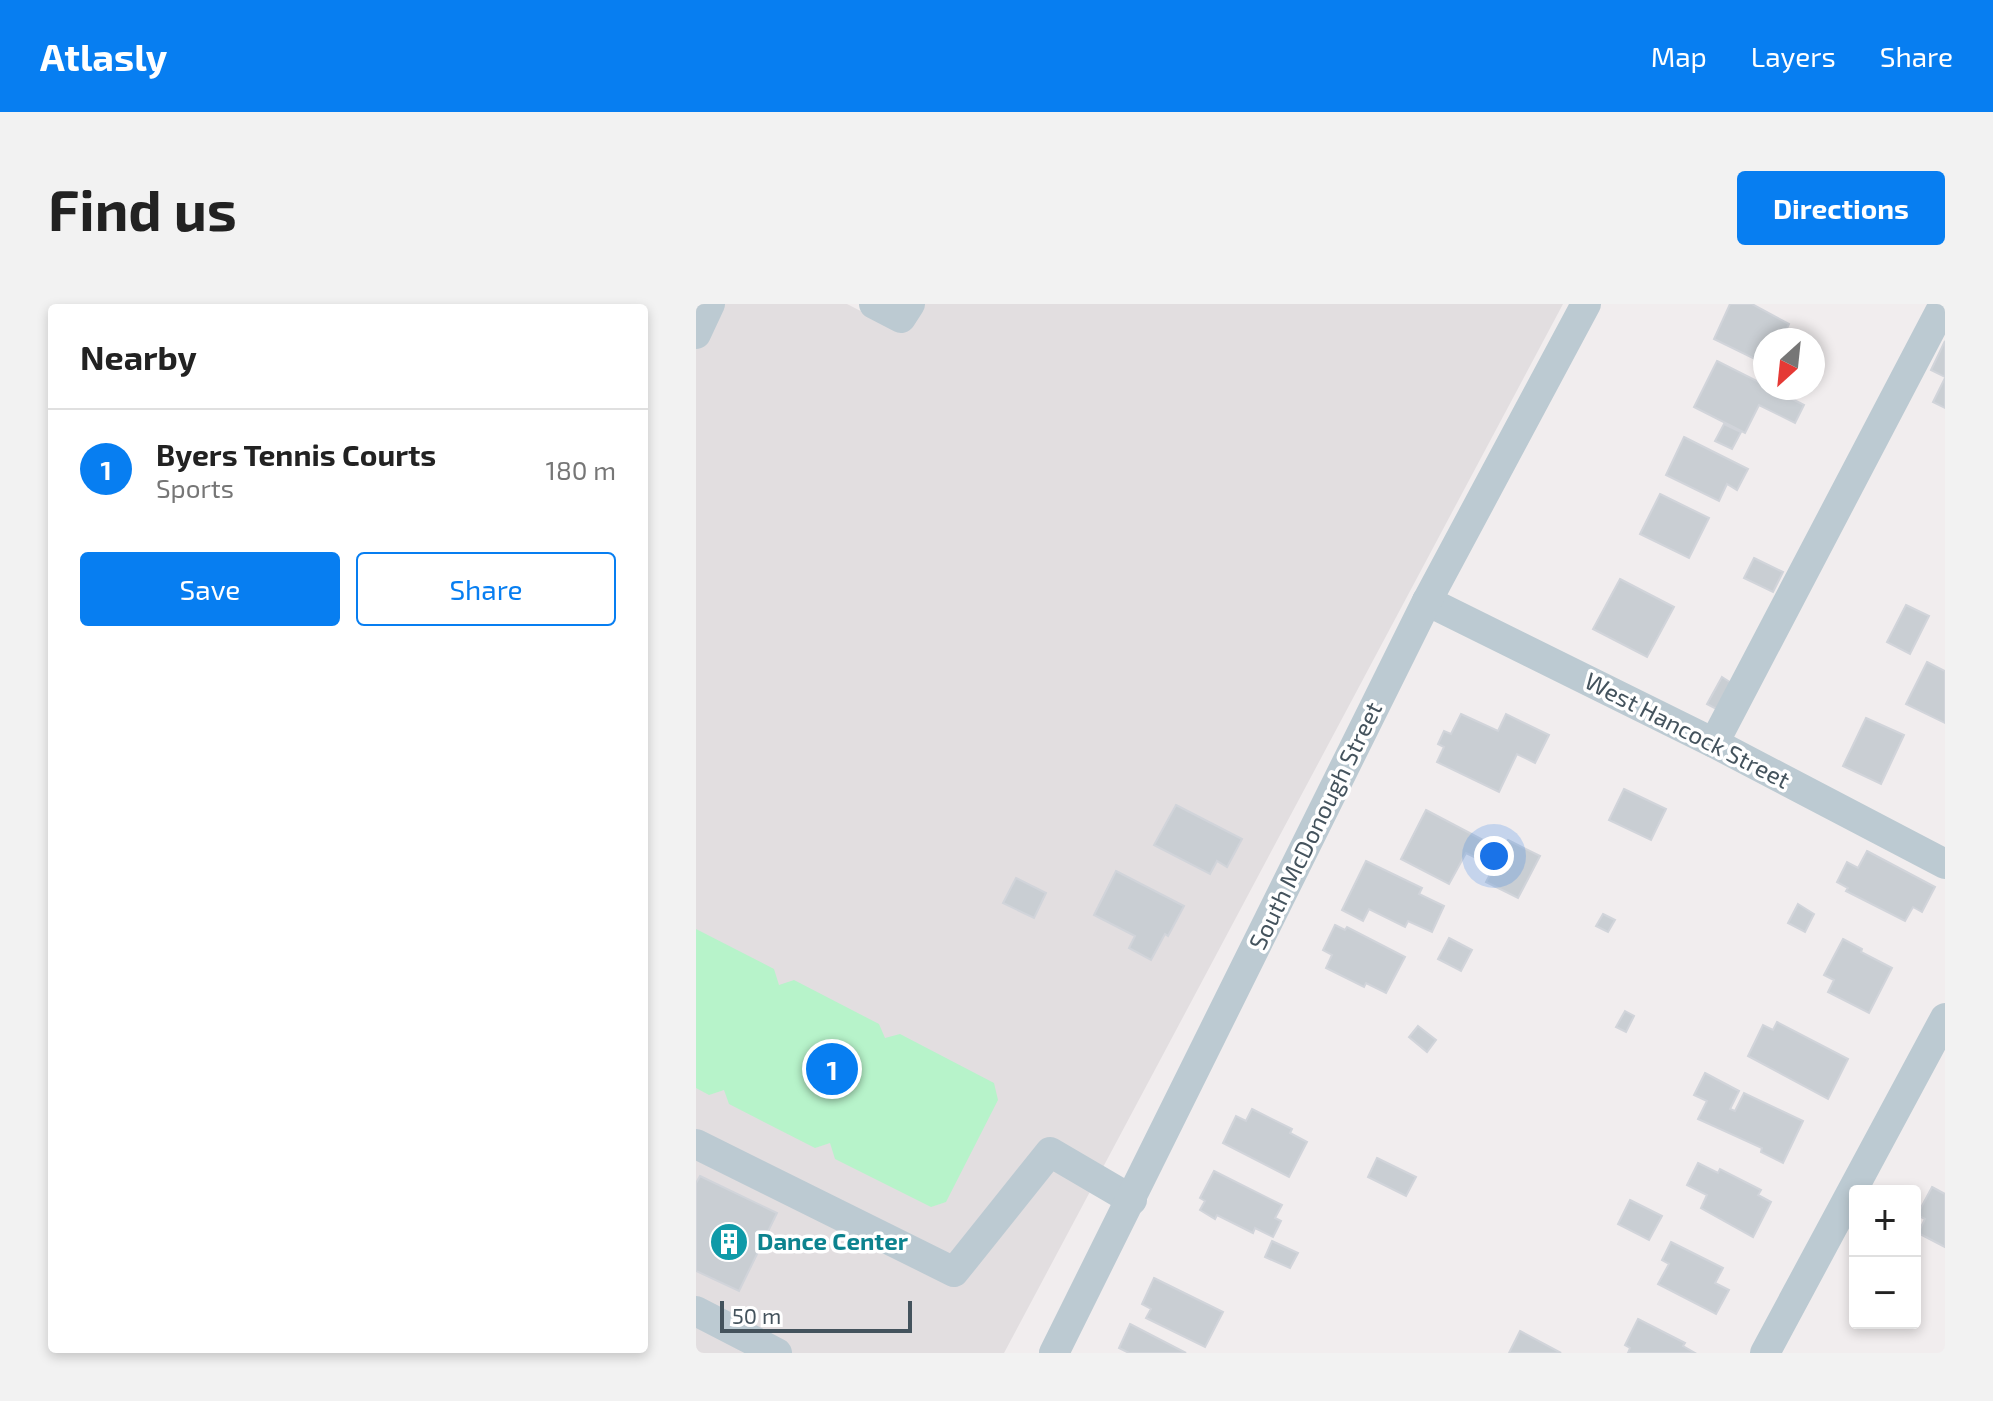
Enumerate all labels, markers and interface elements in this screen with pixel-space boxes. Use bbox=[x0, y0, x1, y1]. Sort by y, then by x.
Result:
text: Atlasly bbox=[40, 33, 167, 79]
text: Map bbox=[1651, 39, 1707, 73]
text: Layers bbox=[1751, 39, 1836, 73]
text: Share bbox=[1880, 39, 1953, 73]
button: Directions bbox=[1737, 171, 1945, 245]
text: Find us bbox=[48, 175, 237, 242]
north arrow bbox=[1753, 328, 1825, 400]
text: Nearby bbox=[80, 336, 197, 377]
text: Byers Tennis Courts bbox=[156, 436, 436, 472]
text: 1 bbox=[100, 454, 112, 485]
text: 180 m bbox=[546, 454, 616, 485]
text: Sports bbox=[156, 472, 234, 503]
button: Save bbox=[80, 552, 340, 626]
button: Share bbox=[356, 552, 616, 626]
street label: West Hancock Street bbox=[1580, 665, 1795, 794]
street label: South McDonough Street bbox=[1242, 697, 1387, 954]
your location bbox=[1474, 836, 1514, 876]
pin: 1 bbox=[806, 1039, 858, 1099]
map controls bbox=[1849, 1185, 1921, 1329]
button: + bbox=[1849, 1185, 1921, 1257]
building icon: Dance Center bbox=[708, 1221, 750, 1263]
place label: Dance Center bbox=[757, 1226, 909, 1255]
button: − bbox=[1849, 1257, 1921, 1329]
scale bar bbox=[720, 1297, 912, 1333]
text: 50 m bbox=[732, 1302, 781, 1328]

